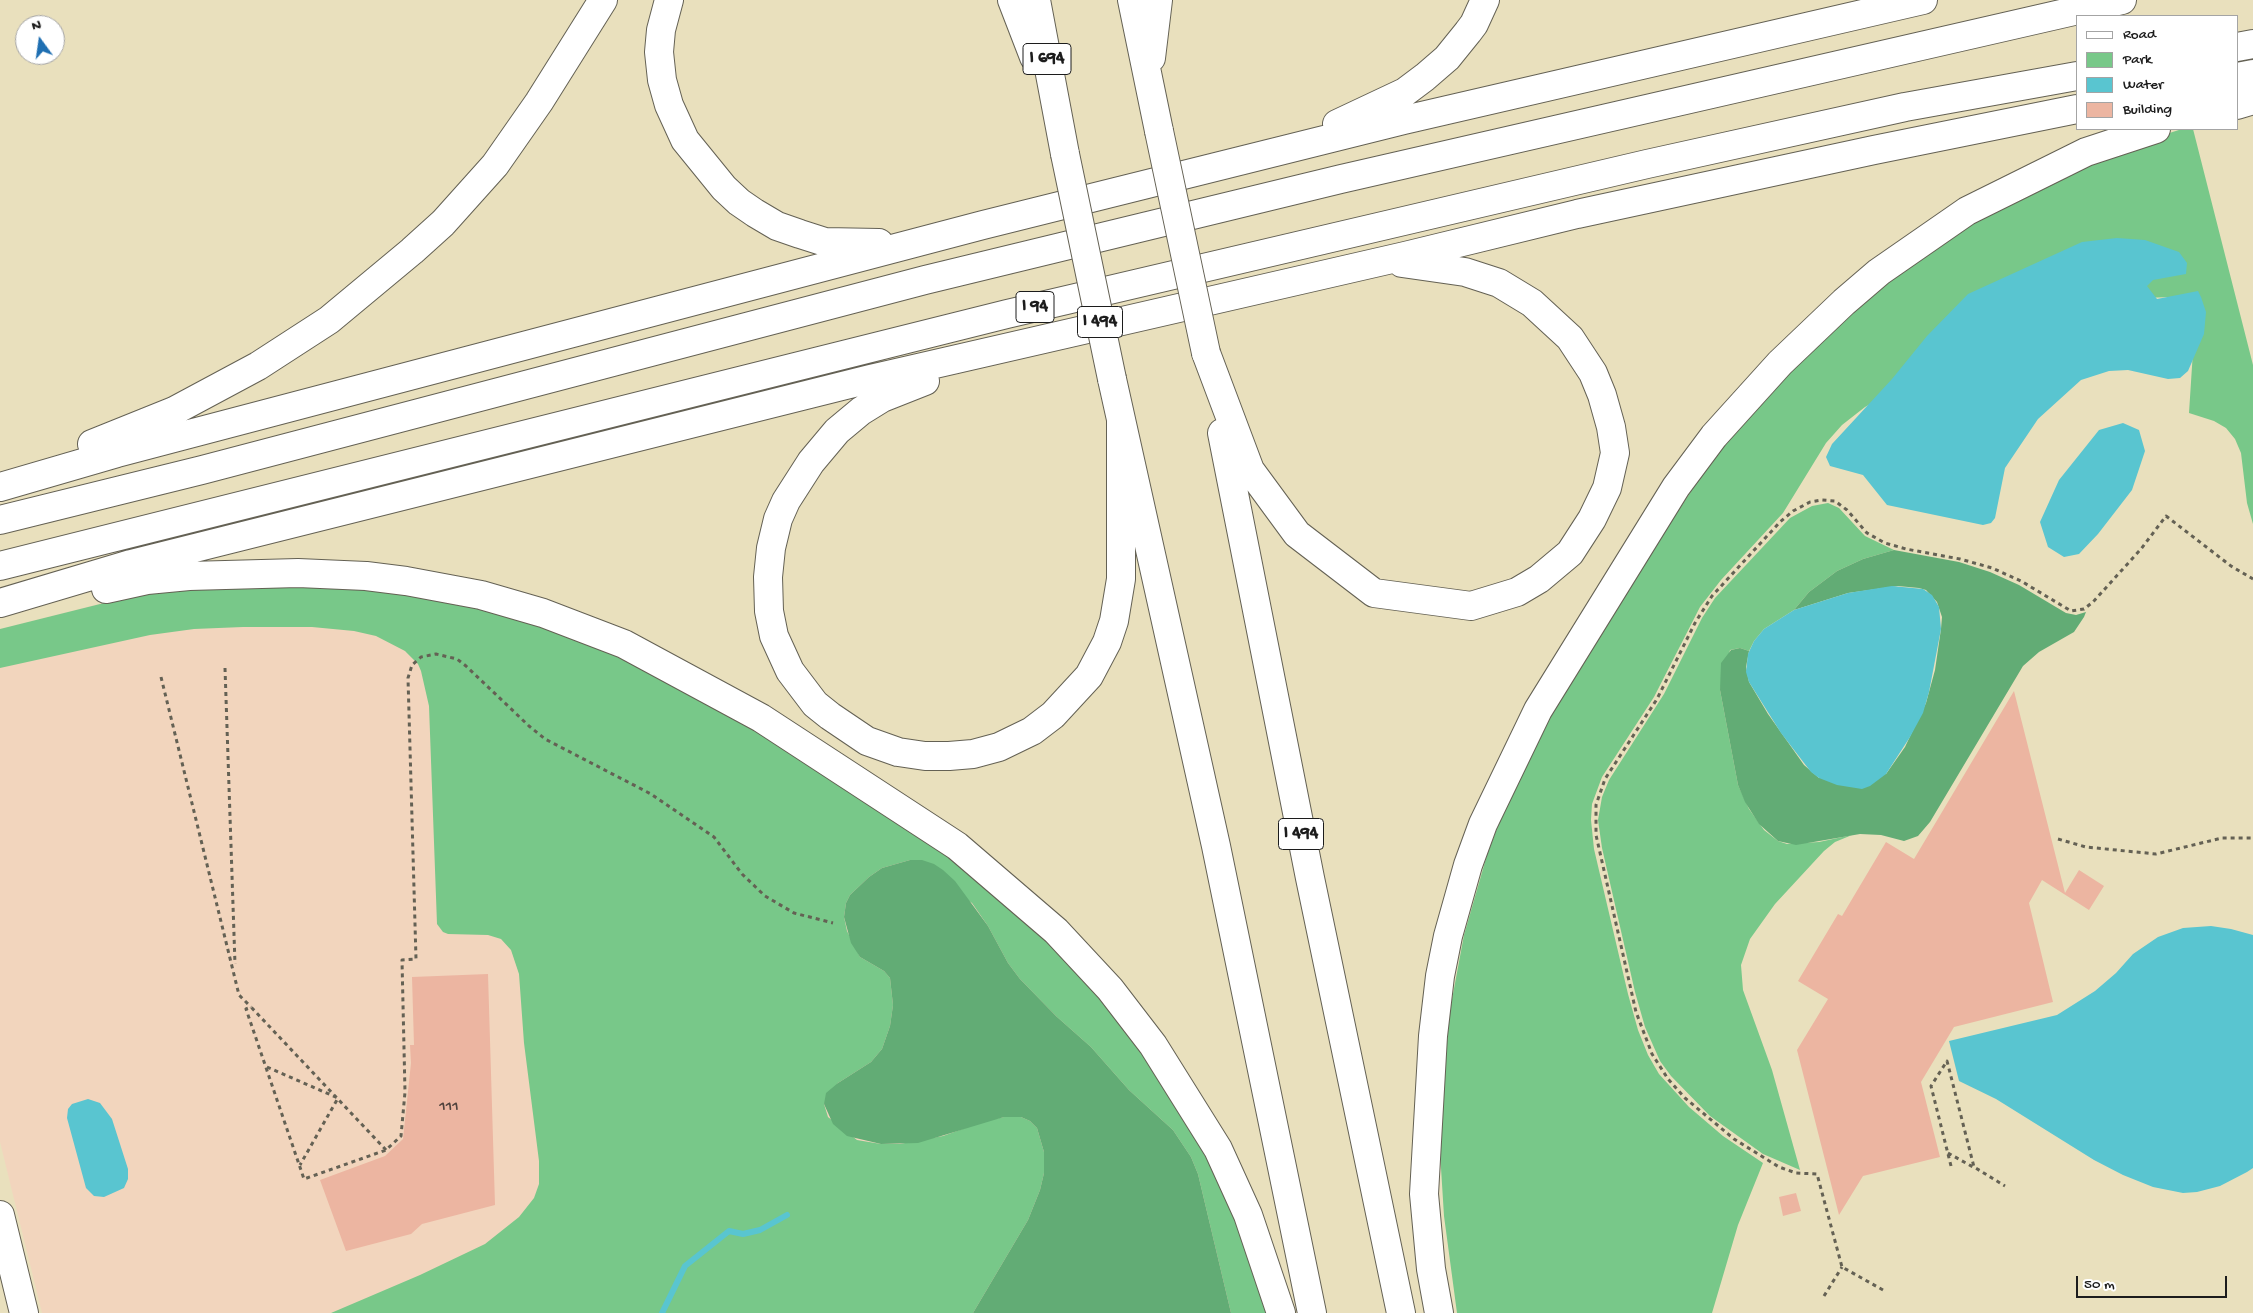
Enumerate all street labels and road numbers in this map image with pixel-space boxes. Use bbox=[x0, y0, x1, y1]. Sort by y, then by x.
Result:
road number: I 694 bbox=[1023, 44, 1071, 74]
road number: I 94 bbox=[1016, 292, 1054, 322]
road number: I 494 bbox=[1078, 306, 1122, 338]
road number: I 494 bbox=[1278, 819, 1324, 850]

